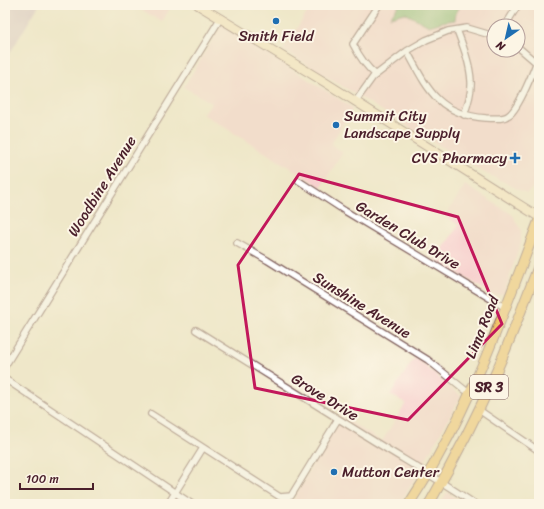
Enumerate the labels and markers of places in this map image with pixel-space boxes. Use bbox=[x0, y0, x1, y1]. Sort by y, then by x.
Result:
marker: Smith Field bbox=[271, 16, 281, 26]
place label: Smith Field bbox=[238, 23, 315, 49]
place label: Summit City Landscape Supply bbox=[344, 103, 460, 146]
marker: Summit City Landscape Supply bbox=[331, 120, 341, 130]
place label: CVS Pharmacy bbox=[412, 145, 507, 171]
marker: CVS Pharmacy bbox=[510, 153, 520, 163]
place label: Mutton Center bbox=[342, 459, 440, 485]
marker: Mutton Center bbox=[329, 467, 339, 477]

